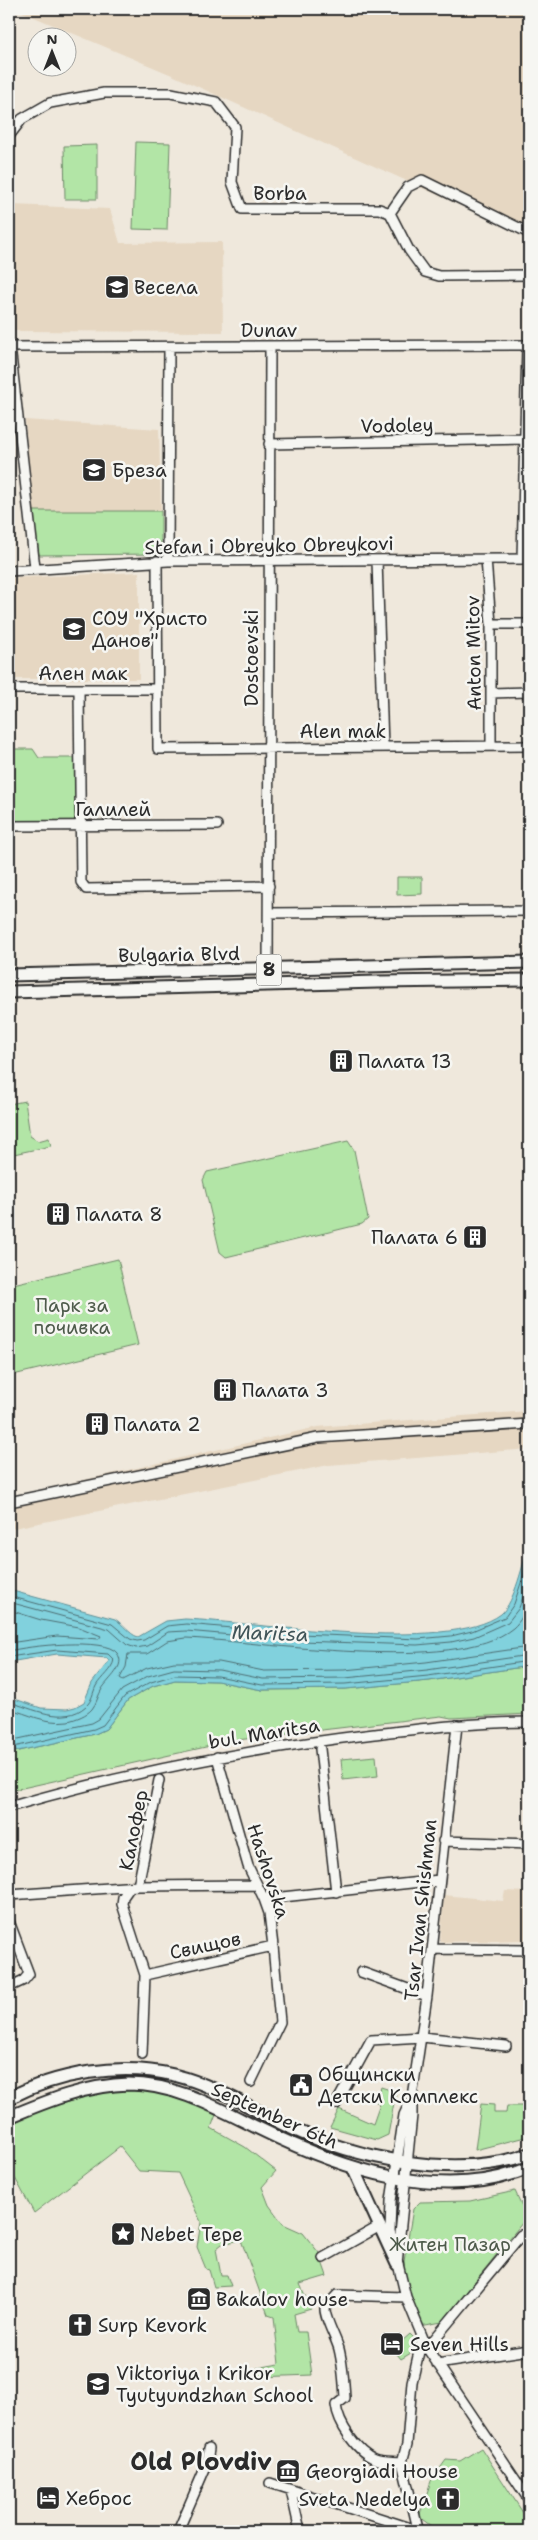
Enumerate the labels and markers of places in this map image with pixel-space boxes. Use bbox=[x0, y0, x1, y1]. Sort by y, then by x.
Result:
school or university icon: Весела bbox=[104, 274, 130, 300]
place label: Весела bbox=[134, 275, 198, 300]
school or university icon: Бреза bbox=[81, 457, 107, 483]
place label: Бреза bbox=[112, 458, 167, 483]
place label: СОУ "Христо Данов" bbox=[92, 606, 208, 653]
school or university icon: СОУ "Христо Данов" bbox=[61, 616, 87, 642]
building icon: Палата 13 bbox=[328, 1048, 354, 1074]
place label: Палата 13 bbox=[358, 1049, 452, 1074]
building icon: Палата 8 bbox=[45, 1201, 71, 1227]
place label: Палата 8 bbox=[76, 1202, 163, 1227]
building icon: Палата 6 bbox=[462, 1224, 488, 1250]
place label: Палата 6 bbox=[371, 1225, 458, 1250]
building icon: Палата 3 bbox=[212, 1377, 238, 1403]
place label: Палата 3 bbox=[242, 1378, 329, 1403]
building icon: Палата 2 bbox=[84, 1411, 110, 1437]
place label: Палата 2 bbox=[114, 1412, 201, 1437]
place label: Общински Детски Комплекс bbox=[318, 2062, 478, 2109]
public building icon: Общински Детски Комплекс bbox=[288, 2072, 314, 2098]
place icon: Nebet Tepe bbox=[110, 2221, 136, 2247]
place label: Nebet Tepe bbox=[140, 2222, 243, 2247]
museum icon: Bakalov house bbox=[186, 2286, 212, 2312]
place label: Bakalov house bbox=[216, 2287, 348, 2312]
church icon: Surp Kevork bbox=[67, 2312, 93, 2338]
place label: Surp Kevork bbox=[98, 2313, 207, 2338]
hotel icon: Seven Hills bbox=[379, 2331, 405, 2357]
place label: Seven Hills bbox=[410, 2332, 509, 2357]
place label: Viktoriya i Krikor Tyutyundzhan School bbox=[116, 2361, 313, 2408]
school or university icon: Viktoriya i Krikor Tyutyundzhan School bbox=[85, 2371, 111, 2397]
museum icon: Georgiadi House bbox=[275, 2458, 301, 2484]
place label: Georgiadi House bbox=[306, 2459, 458, 2484]
hotel icon: Хеброс bbox=[35, 2485, 61, 2511]
place label: Хеброс bbox=[66, 2486, 132, 2511]
church icon: Sveta Nedelya bbox=[435, 2486, 461, 2512]
place label: Sveta Nedelya bbox=[299, 2487, 430, 2512]

